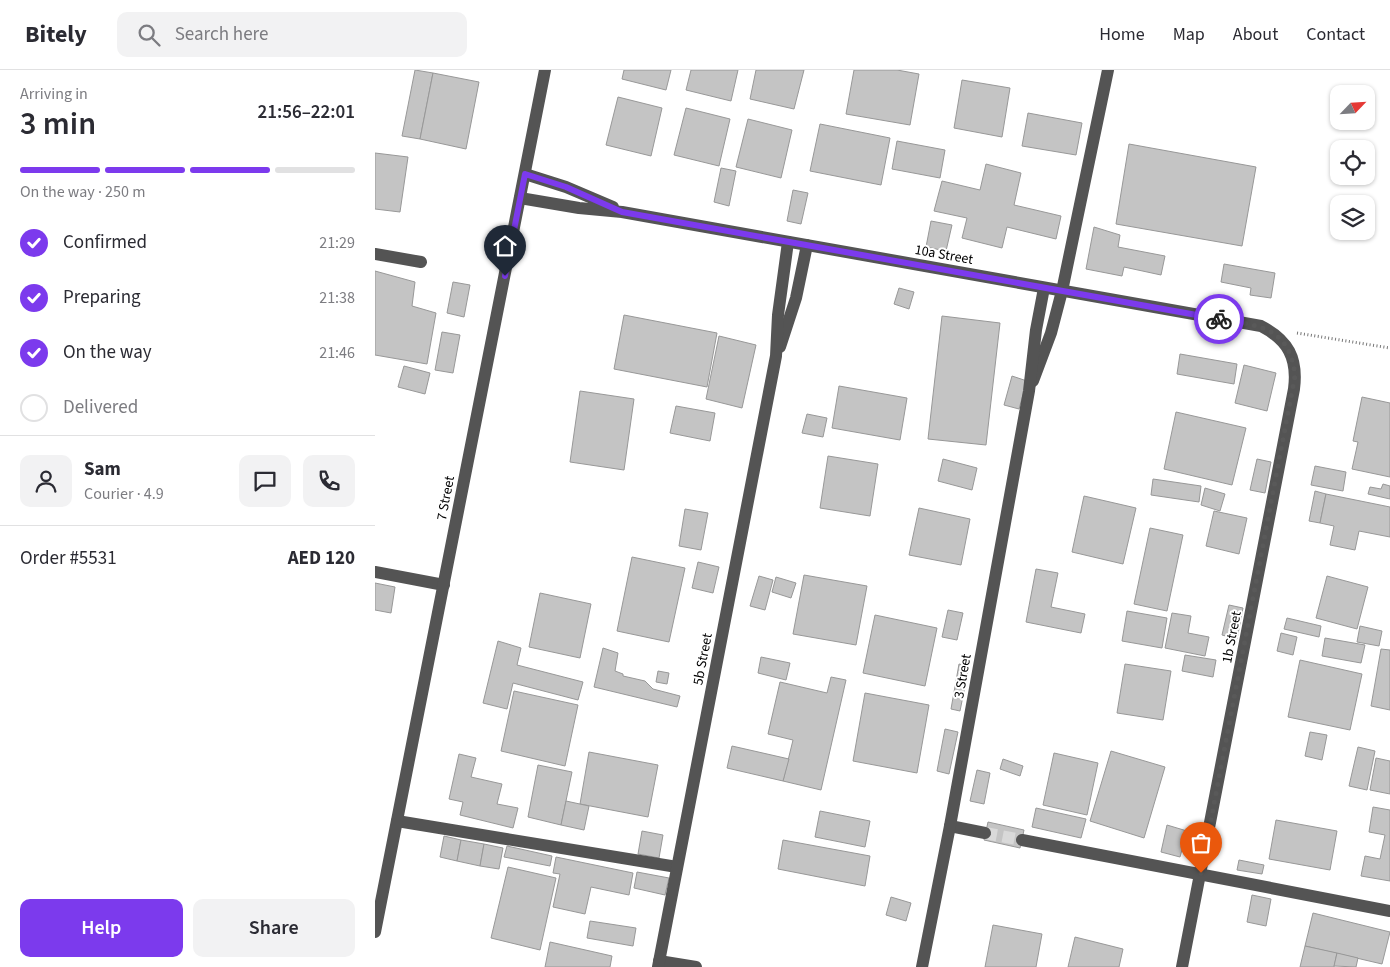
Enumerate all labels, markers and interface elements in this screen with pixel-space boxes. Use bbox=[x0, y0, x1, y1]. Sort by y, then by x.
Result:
search box bbox=[117, 12, 467, 57]
text: Bitely bbox=[25, 17, 87, 52]
icon: search bbox=[135, 21, 163, 49]
text: Search here bbox=[175, 21, 268, 48]
text: Home bbox=[1099, 22, 1145, 47]
text: Map bbox=[1173, 22, 1205, 47]
text: About bbox=[1233, 22, 1278, 47]
text: Contact bbox=[1306, 22, 1365, 47]
text: Arriving in bbox=[20, 83, 88, 105]
north arrow bbox=[1330, 85, 1375, 130]
map controls bbox=[1330, 85, 1375, 240]
text: 21:56–22:01 bbox=[257, 99, 355, 126]
text: 3 min bbox=[20, 101, 96, 147]
button: locate bbox=[1330, 140, 1375, 185]
text: On the way · 250 m bbox=[20, 181, 145, 203]
button: layers bbox=[1330, 195, 1375, 240]
pin bbox=[484, 225, 526, 276]
icon: check bbox=[20, 229, 48, 257]
text: Confirmed bbox=[63, 229, 147, 256]
text: 21:29 bbox=[319, 232, 355, 254]
icon: home bbox=[491, 232, 519, 260]
street label: 10a Street bbox=[913, 240, 975, 270]
icon: check bbox=[20, 284, 48, 312]
text: Preparing bbox=[63, 284, 141, 311]
text: 21:38 bbox=[319, 287, 355, 309]
courier bbox=[1194, 294, 1244, 344]
icon: bike bbox=[1205, 305, 1233, 333]
icon: check bbox=[20, 339, 48, 367]
text: On the way bbox=[63, 339, 152, 366]
text: 21:46 bbox=[319, 342, 355, 364]
text: Delivered bbox=[63, 394, 138, 421]
button: person bbox=[20, 455, 72, 507]
button: chat bbox=[239, 455, 291, 507]
button: phone bbox=[303, 455, 355, 507]
text: Sam bbox=[84, 456, 121, 483]
street label: 7 Street bbox=[432, 474, 460, 522]
text: Courier · 4.9 bbox=[84, 483, 164, 505]
text: Order #5531 bbox=[20, 545, 117, 572]
text: AED 120 bbox=[288, 545, 355, 572]
street label: 1b Street bbox=[1217, 609, 1247, 665]
street label: 5b Street bbox=[688, 631, 718, 687]
street label: 3 Street bbox=[949, 652, 977, 700]
pin bbox=[1180, 822, 1222, 873]
icon: bag bbox=[1187, 829, 1215, 857]
button: Help bbox=[20, 899, 183, 957]
button: Share bbox=[193, 899, 355, 957]

